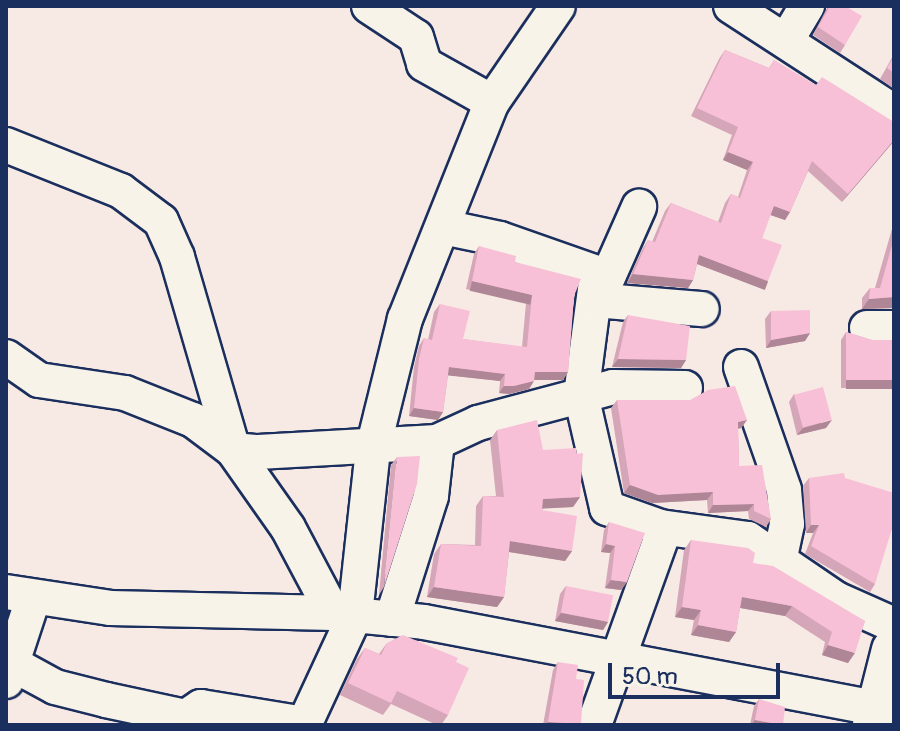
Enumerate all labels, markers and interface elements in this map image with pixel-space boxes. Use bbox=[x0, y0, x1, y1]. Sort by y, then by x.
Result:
scale bar bbox=[612, 647, 784, 697]
text: 50 m bbox=[622, 662, 678, 691]

